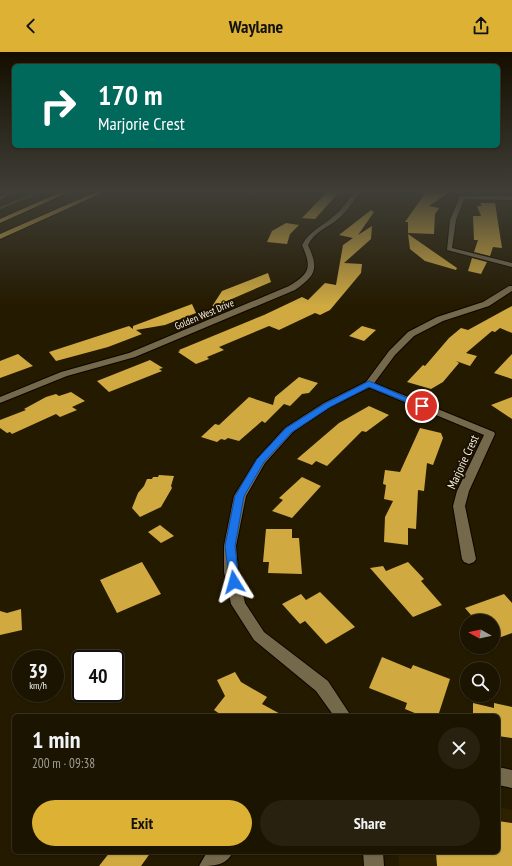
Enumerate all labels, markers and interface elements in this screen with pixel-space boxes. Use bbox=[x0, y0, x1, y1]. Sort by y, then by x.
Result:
icon: back bbox=[20, 15, 42, 37]
text: Waylane bbox=[229, 15, 283, 38]
icon: share bbox=[470, 15, 492, 37]
text: 170 m bbox=[98, 76, 162, 113]
icon: right bbox=[32, 80, 84, 132]
text: Marjorie Crest bbox=[98, 112, 185, 135]
street label: Golden West Drive bbox=[173, 296, 236, 333]
pin bbox=[405, 389, 439, 423]
icon: arrive bbox=[411, 395, 433, 417]
street label: Marjorie Crest bbox=[444, 432, 482, 491]
position arrow bbox=[213, 561, 255, 603]
north arrow bbox=[460, 614, 500, 654]
map controls bbox=[460, 614, 500, 702]
speed limit sign: 40 bbox=[72, 650, 124, 702]
text: 39 bbox=[28, 658, 48, 684]
button: search bbox=[460, 662, 500, 702]
text: km/h bbox=[29, 679, 47, 692]
text: 1 min bbox=[32, 724, 80, 755]
button: close bbox=[438, 727, 480, 769]
text: 200 m · 09:38 bbox=[32, 755, 95, 772]
button: Exit bbox=[32, 800, 252, 846]
button: Share bbox=[260, 800, 480, 846]

